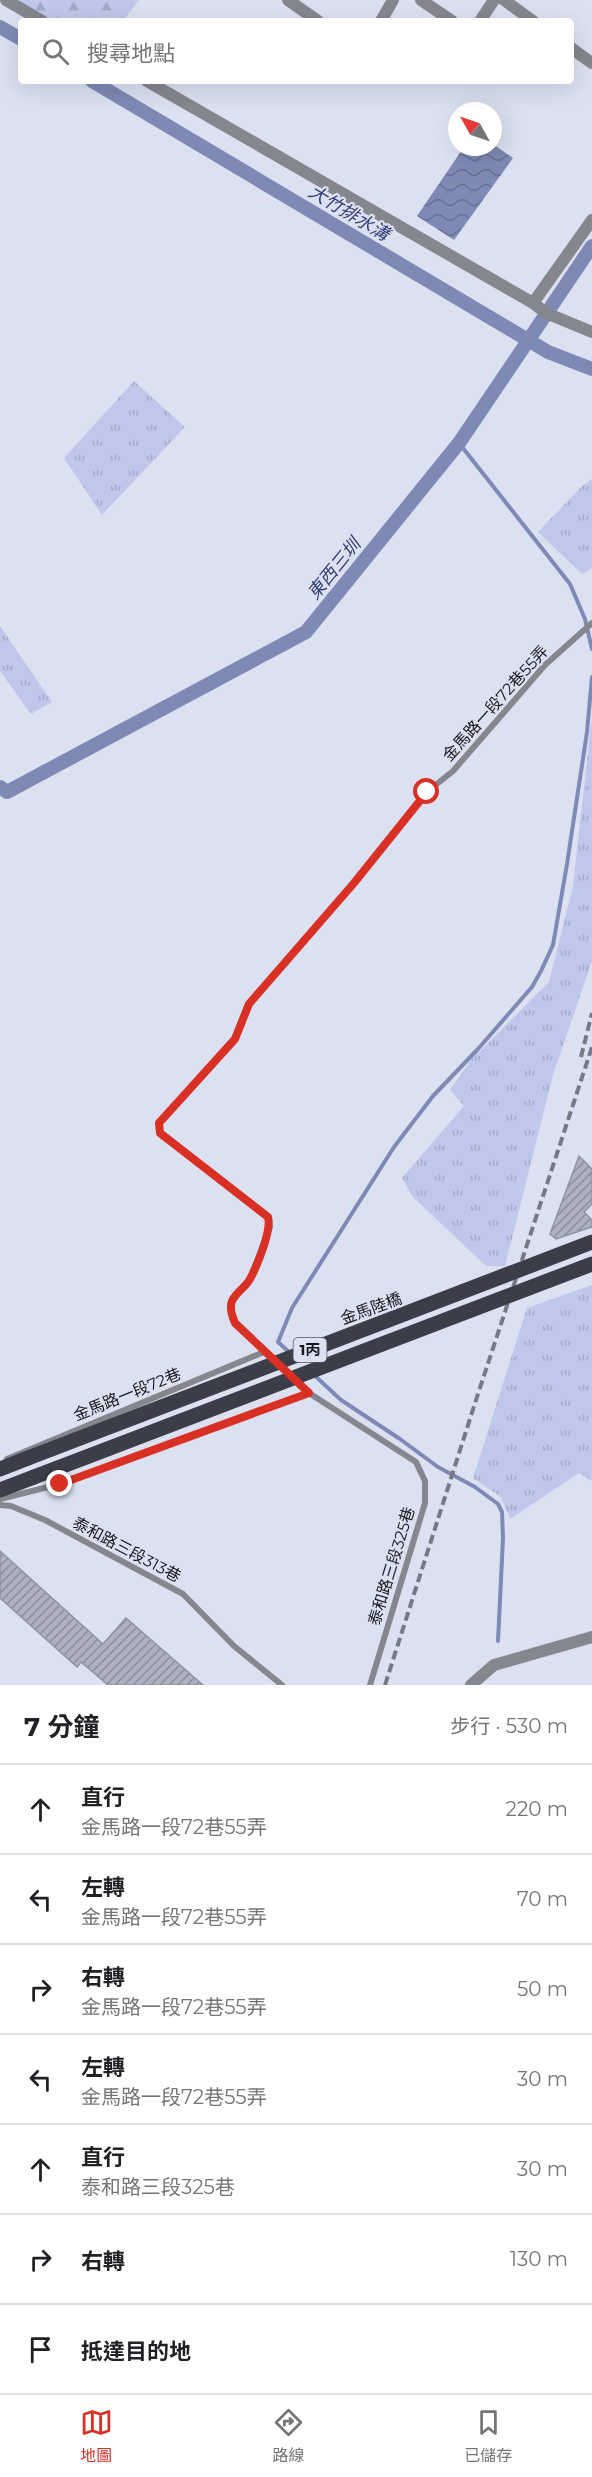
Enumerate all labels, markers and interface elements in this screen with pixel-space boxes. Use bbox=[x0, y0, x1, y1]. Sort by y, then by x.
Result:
search box bbox=[18, 18, 574, 84]
icon: search bbox=[39, 35, 72, 68]
text: 搜尋地點 bbox=[87, 40, 175, 67]
north arrow bbox=[448, 102, 502, 156]
water label: 大竹排水溝 bbox=[305, 180, 396, 247]
water label: 東西三圳 bbox=[303, 532, 367, 604]
street label: 金馬路一段72巷55弄 bbox=[439, 642, 552, 765]
route start bbox=[413, 778, 439, 804]
street label: 金馬陸橋 bbox=[338, 1289, 404, 1328]
road number: 1丙 bbox=[294, 1338, 326, 1362]
street label: 金馬路一段72巷 bbox=[71, 1364, 184, 1425]
route end bbox=[46, 1470, 72, 1496]
street label: 泰和路三段325巷 bbox=[364, 1505, 419, 1628]
street label: 泰和路三段313巷 bbox=[69, 1513, 184, 1586]
text: 7 分鐘 bbox=[24, 1711, 99, 1743]
text: 步行 · 530 m bbox=[450, 1714, 568, 1738]
text: 直行 bbox=[81, 1784, 125, 1811]
icon: ahead bbox=[24, 1793, 57, 1826]
text: 220 m bbox=[506, 1797, 568, 1821]
text: 金馬路一段72巷55弄 bbox=[81, 1815, 267, 1839]
text: 左轉 bbox=[81, 1874, 125, 1901]
icon: left bbox=[24, 1883, 57, 1916]
text: 70 m bbox=[517, 1887, 568, 1911]
text: 金馬路一段72巷55弄 bbox=[81, 1905, 267, 1929]
text: 右轉 bbox=[81, 1964, 125, 1991]
icon: right bbox=[24, 1973, 57, 2006]
text: 50 m bbox=[517, 1977, 568, 2001]
text: 金馬路一段72巷55弄 bbox=[81, 1995, 267, 2019]
text: 左轉 bbox=[81, 2054, 125, 2081]
icon: left bbox=[24, 2063, 57, 2096]
text: 30 m bbox=[517, 2067, 568, 2091]
text: 金馬路一段72巷55弄 bbox=[81, 2085, 267, 2109]
text: 直行 bbox=[81, 2144, 125, 2171]
icon: ahead bbox=[24, 2153, 57, 2186]
text: 30 m bbox=[517, 2157, 568, 2181]
text: 泰和路三段325巷 bbox=[81, 2175, 235, 2199]
icon: right bbox=[24, 2243, 57, 2276]
text: 130 m bbox=[510, 2247, 568, 2271]
text: 右轉 bbox=[81, 2248, 125, 2275]
icon: arrive bbox=[24, 2333, 57, 2366]
text: 抵達目的地 bbox=[81, 2338, 191, 2365]
tab: 地圖 bbox=[80, 2406, 113, 2466]
tab: 路線 bbox=[272, 2406, 305, 2466]
tab: 已儲存 bbox=[464, 2406, 512, 2466]

